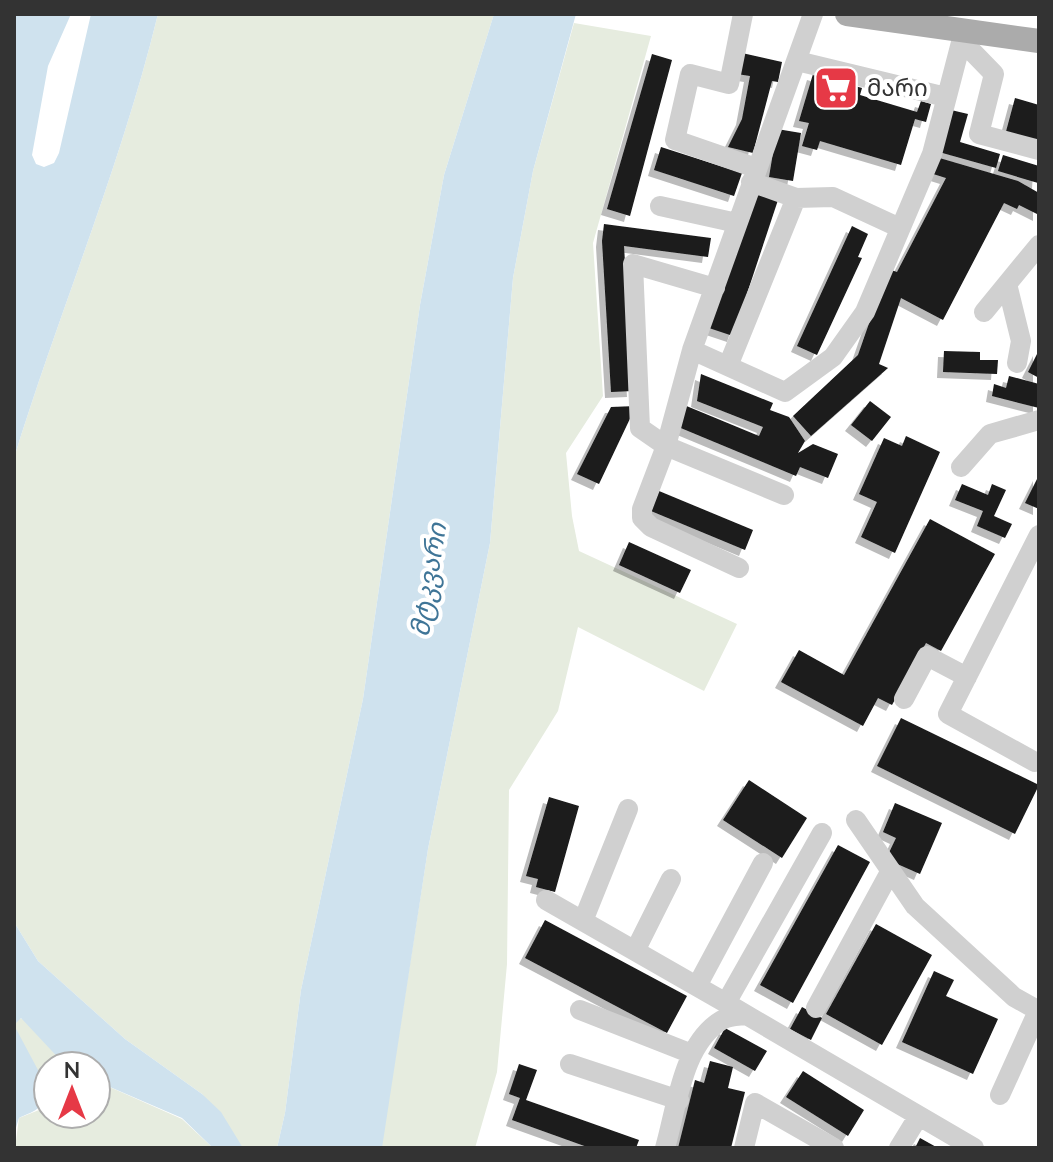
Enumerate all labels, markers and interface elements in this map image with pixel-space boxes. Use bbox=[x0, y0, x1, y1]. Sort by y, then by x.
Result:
supermarket icon: მარი bbox=[812, 64, 860, 112]
place label: მარი bbox=[867, 72, 928, 104]
water label: მტკვარი bbox=[403, 520, 455, 639]
north arrow bbox=[32, 1050, 112, 1130]
text: N bbox=[64, 1056, 80, 1086]

